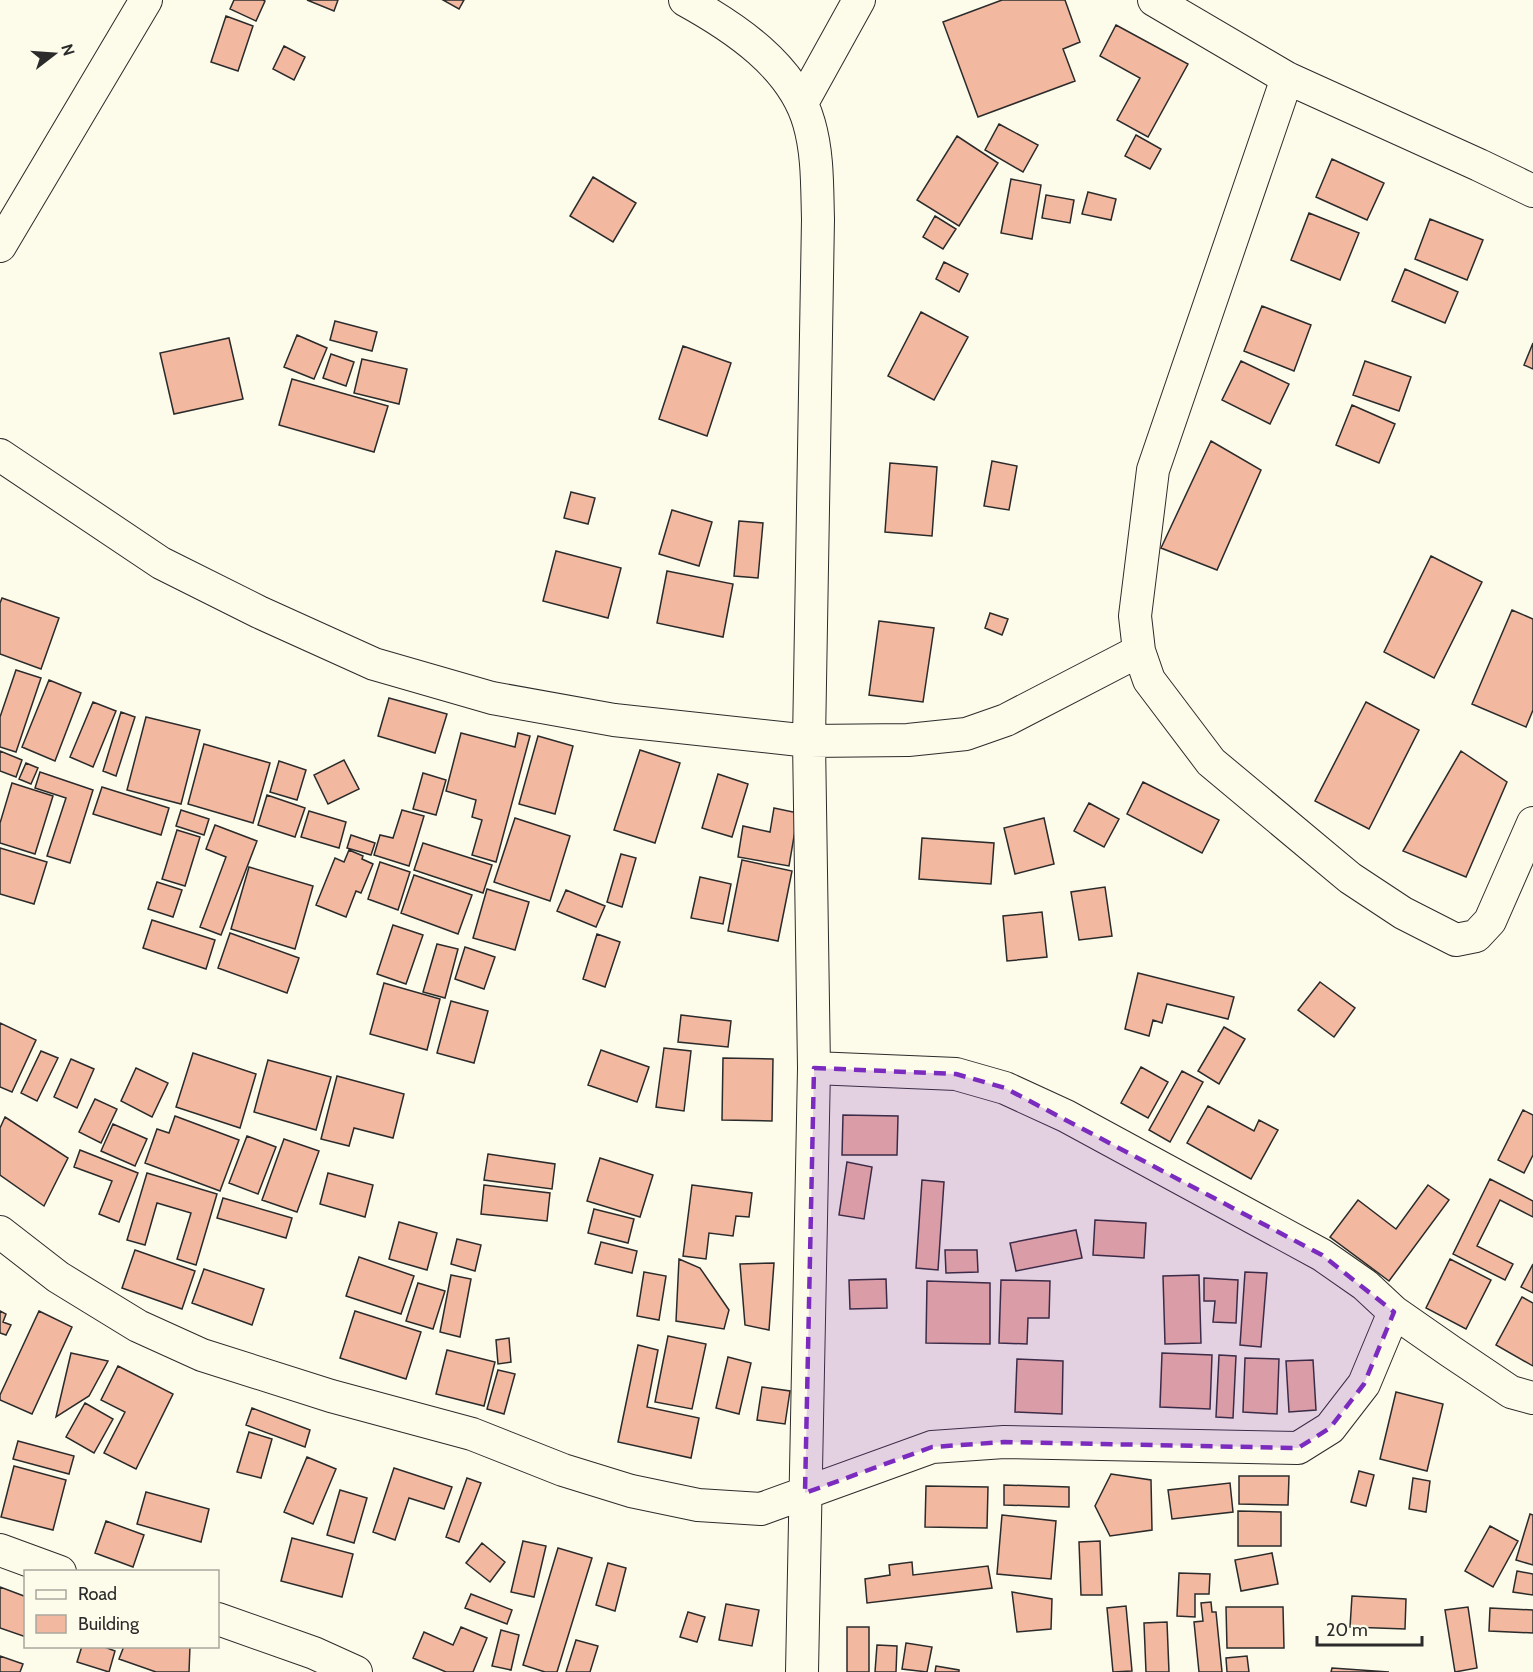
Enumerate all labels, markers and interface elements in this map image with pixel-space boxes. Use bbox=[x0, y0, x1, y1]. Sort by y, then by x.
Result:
north arrow bbox=[24, 24, 84, 84]
text: N bbox=[57, 42, 79, 58]
legend bbox=[24, 1570, 219, 1648]
text: Road bbox=[78, 1583, 117, 1605]
scale bar bbox=[1317, 1609, 1422, 1647]
text: Building bbox=[78, 1613, 140, 1635]
text: 20 m bbox=[1326, 1619, 1368, 1641]

